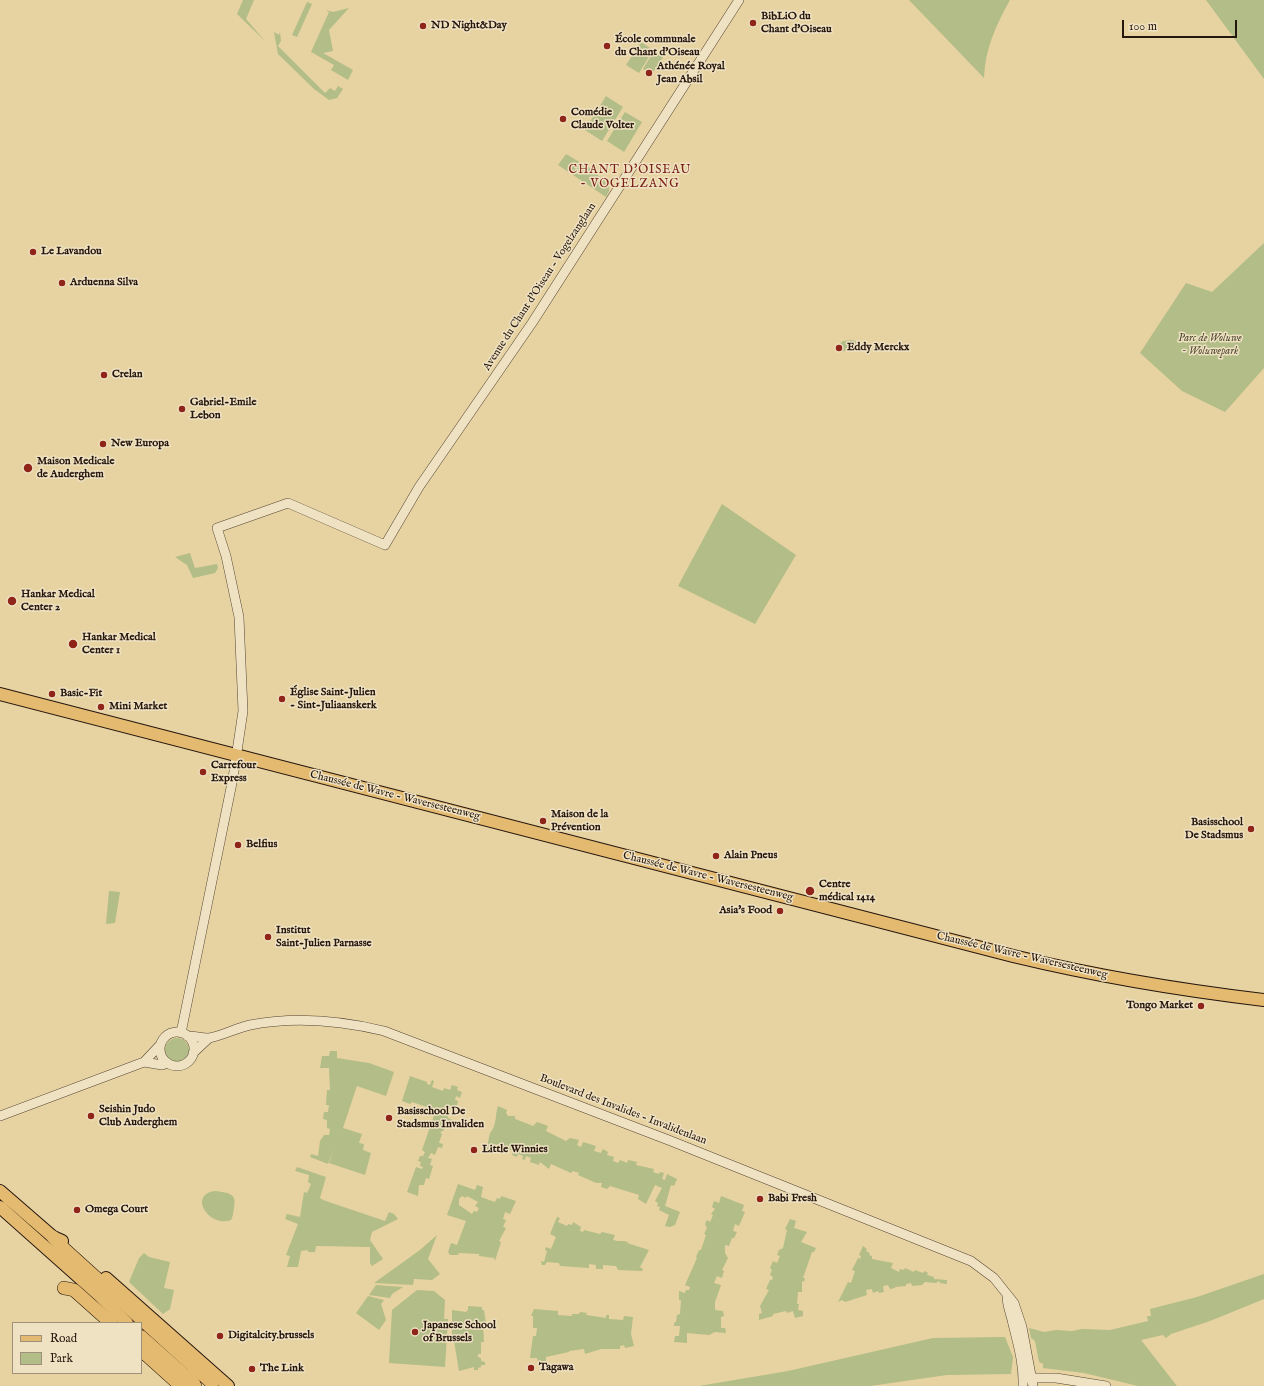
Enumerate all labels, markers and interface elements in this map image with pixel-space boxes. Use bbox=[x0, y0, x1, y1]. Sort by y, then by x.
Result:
place label: BibLiO du Chant d'Oiseau bbox=[761, 10, 832, 36]
scale bar bbox=[1124, 12, 1239, 38]
marker: BibLiO du Chant d'Oiseau bbox=[748, 18, 758, 28]
place label: ND Night&Day bbox=[431, 19, 507, 33]
text: 100 m bbox=[1129, 19, 1157, 34]
marker: ND Night&Day bbox=[418, 21, 428, 31]
place label: École communale du Chant d'Oiseau bbox=[615, 33, 700, 59]
marker: École communale du Chant d'Oiseau bbox=[602, 41, 612, 51]
place label: Athénée Royal Jean Absil bbox=[657, 60, 725, 86]
marker: Athénée Royal Jean Absil bbox=[644, 68, 654, 78]
place label: Comédie Claude Volter bbox=[571, 106, 634, 132]
marker: Comédie Claude Volter bbox=[558, 114, 568, 124]
district label: CHANT D'OISEAU - VOGELZANG bbox=[569, 164, 691, 192]
street label: Avenue du Chant d'Oiseau - Vogelzanglaan bbox=[481, 201, 599, 373]
place label: Le Lavandou bbox=[41, 245, 102, 259]
marker: Le Lavandou bbox=[28, 247, 38, 257]
place label: Arduenna Silva bbox=[70, 276, 138, 290]
marker: Arduenna Silva bbox=[57, 278, 67, 288]
park label: Parc de Woluwe - Woluwepark bbox=[1178, 332, 1242, 358]
place label: Eddy Merckx bbox=[847, 341, 909, 355]
marker: Eddy Merckx bbox=[834, 343, 844, 353]
place label: Crelan bbox=[112, 368, 143, 382]
marker: Crelan bbox=[99, 370, 109, 380]
place label: Gabriel-Emile Lebon bbox=[190, 396, 257, 422]
marker: Gabriel-Emile Lebon bbox=[177, 404, 187, 414]
place label: New Europa bbox=[111, 437, 169, 451]
marker: New Europa bbox=[98, 439, 108, 449]
place label: Maison Medicale de Auderghem bbox=[37, 455, 115, 481]
marker: Maison Medicale de Auderghem bbox=[22, 462, 34, 474]
place label: Hankar Medical Center 2 bbox=[21, 588, 95, 614]
marker: Hankar Medical Center 2 bbox=[6, 595, 18, 607]
place label: Hankar Medical Center 1 bbox=[82, 631, 156, 657]
marker: Hankar Medical Center 1 bbox=[67, 638, 79, 650]
place label: Église Saint-Julien - Sint-Juliaanskerk bbox=[290, 686, 377, 712]
place label: Basic-Fit bbox=[60, 687, 102, 701]
marker: Basic-Fit bbox=[47, 689, 57, 699]
marker: Église Saint-Julien - Sint-Juliaanskerk bbox=[277, 694, 287, 704]
place label: Mini Market bbox=[109, 700, 167, 714]
marker: Mini Market bbox=[96, 702, 106, 712]
place label: Carrefour Express bbox=[211, 759, 256, 785]
marker: Carrefour Express bbox=[198, 767, 208, 777]
street label: Chaussée de Wavre - Waversesteenweg bbox=[309, 768, 481, 824]
place label: Maison de la Prévention bbox=[551, 808, 608, 834]
marker: Maison de la Prévention bbox=[538, 816, 548, 826]
place label: Basisschool De Stadsmus bbox=[1185, 816, 1243, 842]
marker: Basisschool De Stadsmus bbox=[1246, 824, 1256, 834]
place label: Belfius bbox=[246, 838, 277, 852]
marker: Belfius bbox=[233, 840, 243, 850]
street label: Chaussée de Wavre - Waversesteenweg bbox=[622, 849, 794, 905]
place label: Alain Pneus bbox=[724, 849, 777, 863]
marker: Alain Pneus bbox=[711, 851, 721, 861]
place label: Centre médical 1414 bbox=[819, 878, 875, 904]
marker: Centre médical 1414 bbox=[804, 885, 816, 897]
place label: Asia's Food bbox=[719, 904, 772, 918]
marker: Asia's Food bbox=[775, 906, 785, 916]
place label: Institut Saint-Julien Parnasse bbox=[276, 924, 372, 950]
street label: Chaussée de Wavre - Waversesteenweg bbox=[935, 930, 1109, 982]
marker: Institut Saint-Julien Parnasse bbox=[263, 932, 273, 942]
place label: Tongo Market bbox=[1126, 999, 1193, 1013]
marker: Tongo Market bbox=[1196, 1001, 1206, 1011]
street label: Boulevard des Invalides - Invalidenlaan bbox=[538, 1072, 708, 1148]
place label: Seishin Judo Club Auderghem bbox=[99, 1103, 177, 1129]
place label: Basisschool De Stadsmus Invaliden bbox=[397, 1105, 484, 1131]
marker: Seishin Judo Club Auderghem bbox=[86, 1111, 96, 1121]
marker: Basisschool De Stadsmus Invaliden bbox=[384, 1113, 394, 1123]
place label: Little Winnies bbox=[482, 1143, 548, 1157]
marker: Little Winnies bbox=[469, 1145, 479, 1155]
place label: Babi Fresh bbox=[768, 1192, 817, 1206]
marker: Babi Fresh bbox=[755, 1194, 765, 1204]
place label: Omega Court bbox=[85, 1203, 148, 1217]
marker: Omega Court bbox=[72, 1205, 82, 1215]
place label: Japanese School of Brussels bbox=[423, 1319, 496, 1345]
legend bbox=[12, 1322, 142, 1374]
marker: Japanese School of Brussels bbox=[410, 1327, 420, 1337]
place label: Digitalcity.brussels bbox=[228, 1329, 314, 1343]
text: Road bbox=[50, 1331, 77, 1346]
marker: Digitalcity.brussels bbox=[215, 1331, 225, 1341]
text: Park bbox=[50, 1351, 73, 1366]
place label: Tagawa bbox=[539, 1361, 573, 1375]
place label: The Link bbox=[260, 1362, 304, 1376]
marker: Tagawa bbox=[526, 1363, 536, 1373]
marker: The Link bbox=[247, 1364, 257, 1374]

